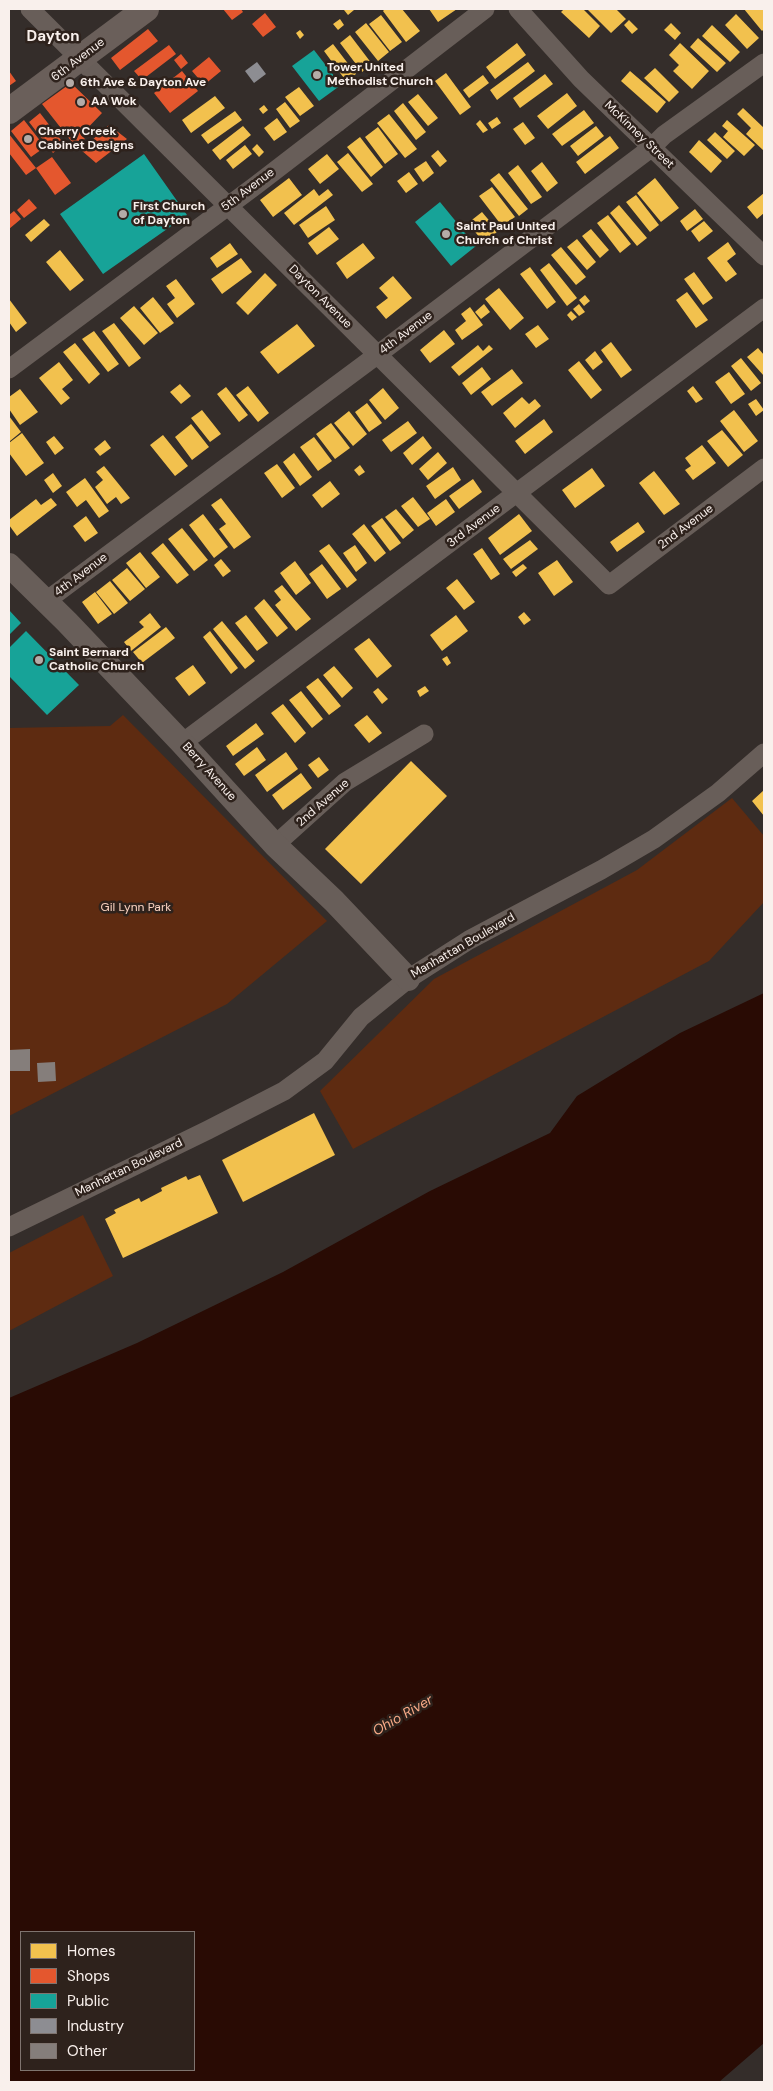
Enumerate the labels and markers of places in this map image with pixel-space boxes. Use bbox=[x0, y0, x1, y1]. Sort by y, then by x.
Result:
place label: Tower United Methodist Church bbox=[327, 61, 433, 89]
marker: Tower United Methodist Church bbox=[311, 69, 323, 81]
place label: 6th Ave & Dayton Ave bbox=[80, 76, 206, 90]
marker: 6th Ave & Dayton Ave bbox=[64, 77, 76, 89]
place label: AA Wok bbox=[91, 95, 137, 109]
marker: AA Wok bbox=[75, 96, 87, 108]
place label: Cherry Creek Cabinet Designs bbox=[38, 125, 134, 153]
marker: Cherry Creek Cabinet Designs bbox=[22, 133, 34, 145]
place label: First Church of Dayton bbox=[133, 200, 205, 228]
marker: First Church of Dayton bbox=[117, 208, 129, 220]
place label: Saint Paul United Church of Christ bbox=[456, 220, 555, 248]
marker: Saint Paul United Church of Christ bbox=[440, 228, 452, 240]
place label: Saint Bernard Catholic Church bbox=[49, 646, 145, 674]
marker: Saint Bernard Catholic Church bbox=[33, 654, 45, 666]

